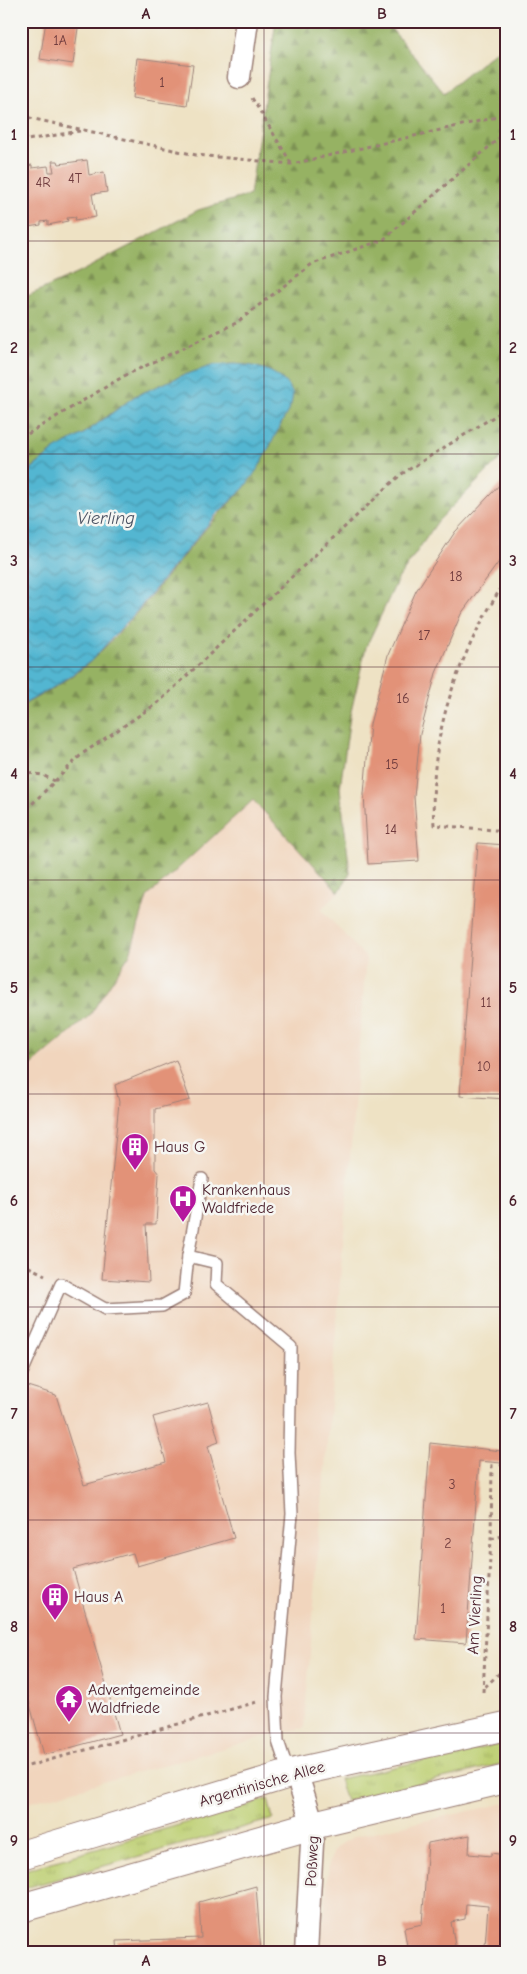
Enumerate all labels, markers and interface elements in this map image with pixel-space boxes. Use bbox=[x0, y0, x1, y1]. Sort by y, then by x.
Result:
text: A bbox=[142, 5, 151, 23]
text: B bbox=[377, 5, 387, 23]
house number: 1A bbox=[53, 32, 67, 49]
house number: 1 bbox=[159, 74, 165, 91]
text: 1 bbox=[11, 126, 17, 144]
text: 1 bbox=[510, 126, 516, 144]
house number: 4T bbox=[68, 170, 83, 187]
house number: 4R bbox=[35, 174, 51, 191]
text: 2 bbox=[10, 339, 18, 357]
text: 2 bbox=[509, 339, 517, 357]
water label: Vierling bbox=[77, 508, 135, 529]
text: 3 bbox=[10, 552, 18, 570]
text: 3 bbox=[509, 552, 517, 570]
house number: 18 bbox=[450, 568, 462, 585]
house number: 17 bbox=[418, 627, 430, 644]
house number: 16 bbox=[396, 690, 410, 707]
house number: 15 bbox=[385, 756, 399, 773]
text: 4 bbox=[10, 765, 18, 783]
text: 4 bbox=[509, 765, 517, 783]
house number: 14 bbox=[385, 821, 397, 838]
text: 5 bbox=[10, 979, 18, 997]
text: 5 bbox=[509, 979, 517, 997]
house number: 11 bbox=[480, 994, 492, 1011]
house number: 10 bbox=[477, 1058, 491, 1075]
building icon: Haus G bbox=[120, 1132, 150, 1171]
place label: Haus G bbox=[154, 1138, 205, 1156]
place label: Krankenhaus Waldfriede bbox=[202, 1181, 290, 1217]
hospital icon: Krankenhaus Waldfriede bbox=[168, 1184, 198, 1223]
text: 6 bbox=[10, 1192, 18, 1210]
text: 6 bbox=[509, 1192, 517, 1210]
text: 7 bbox=[10, 1405, 18, 1423]
text: 7 bbox=[509, 1405, 517, 1423]
house number: 3 bbox=[448, 1476, 456, 1493]
house number: 2 bbox=[444, 1535, 452, 1552]
street label: Am Vierling bbox=[464, 1575, 486, 1655]
building icon: Haus A bbox=[40, 1582, 70, 1621]
place label: Haus A bbox=[74, 1588, 123, 1606]
house number: 1 bbox=[440, 1600, 446, 1617]
text: 8 bbox=[10, 1618, 18, 1636]
text: 8 bbox=[509, 1618, 517, 1636]
place label: Adventgemeinde Waldfriede bbox=[88, 1681, 200, 1717]
temple icon: Adventgemeinde Waldfriede bbox=[54, 1684, 84, 1723]
street label: Argentinische Allee bbox=[197, 1757, 327, 1811]
text: 9 bbox=[10, 1832, 18, 1850]
text: 9 bbox=[509, 1832, 517, 1850]
street label: Poßweg bbox=[302, 1835, 322, 1887]
text: A bbox=[142, 1952, 151, 1970]
text: B bbox=[377, 1952, 387, 1970]

